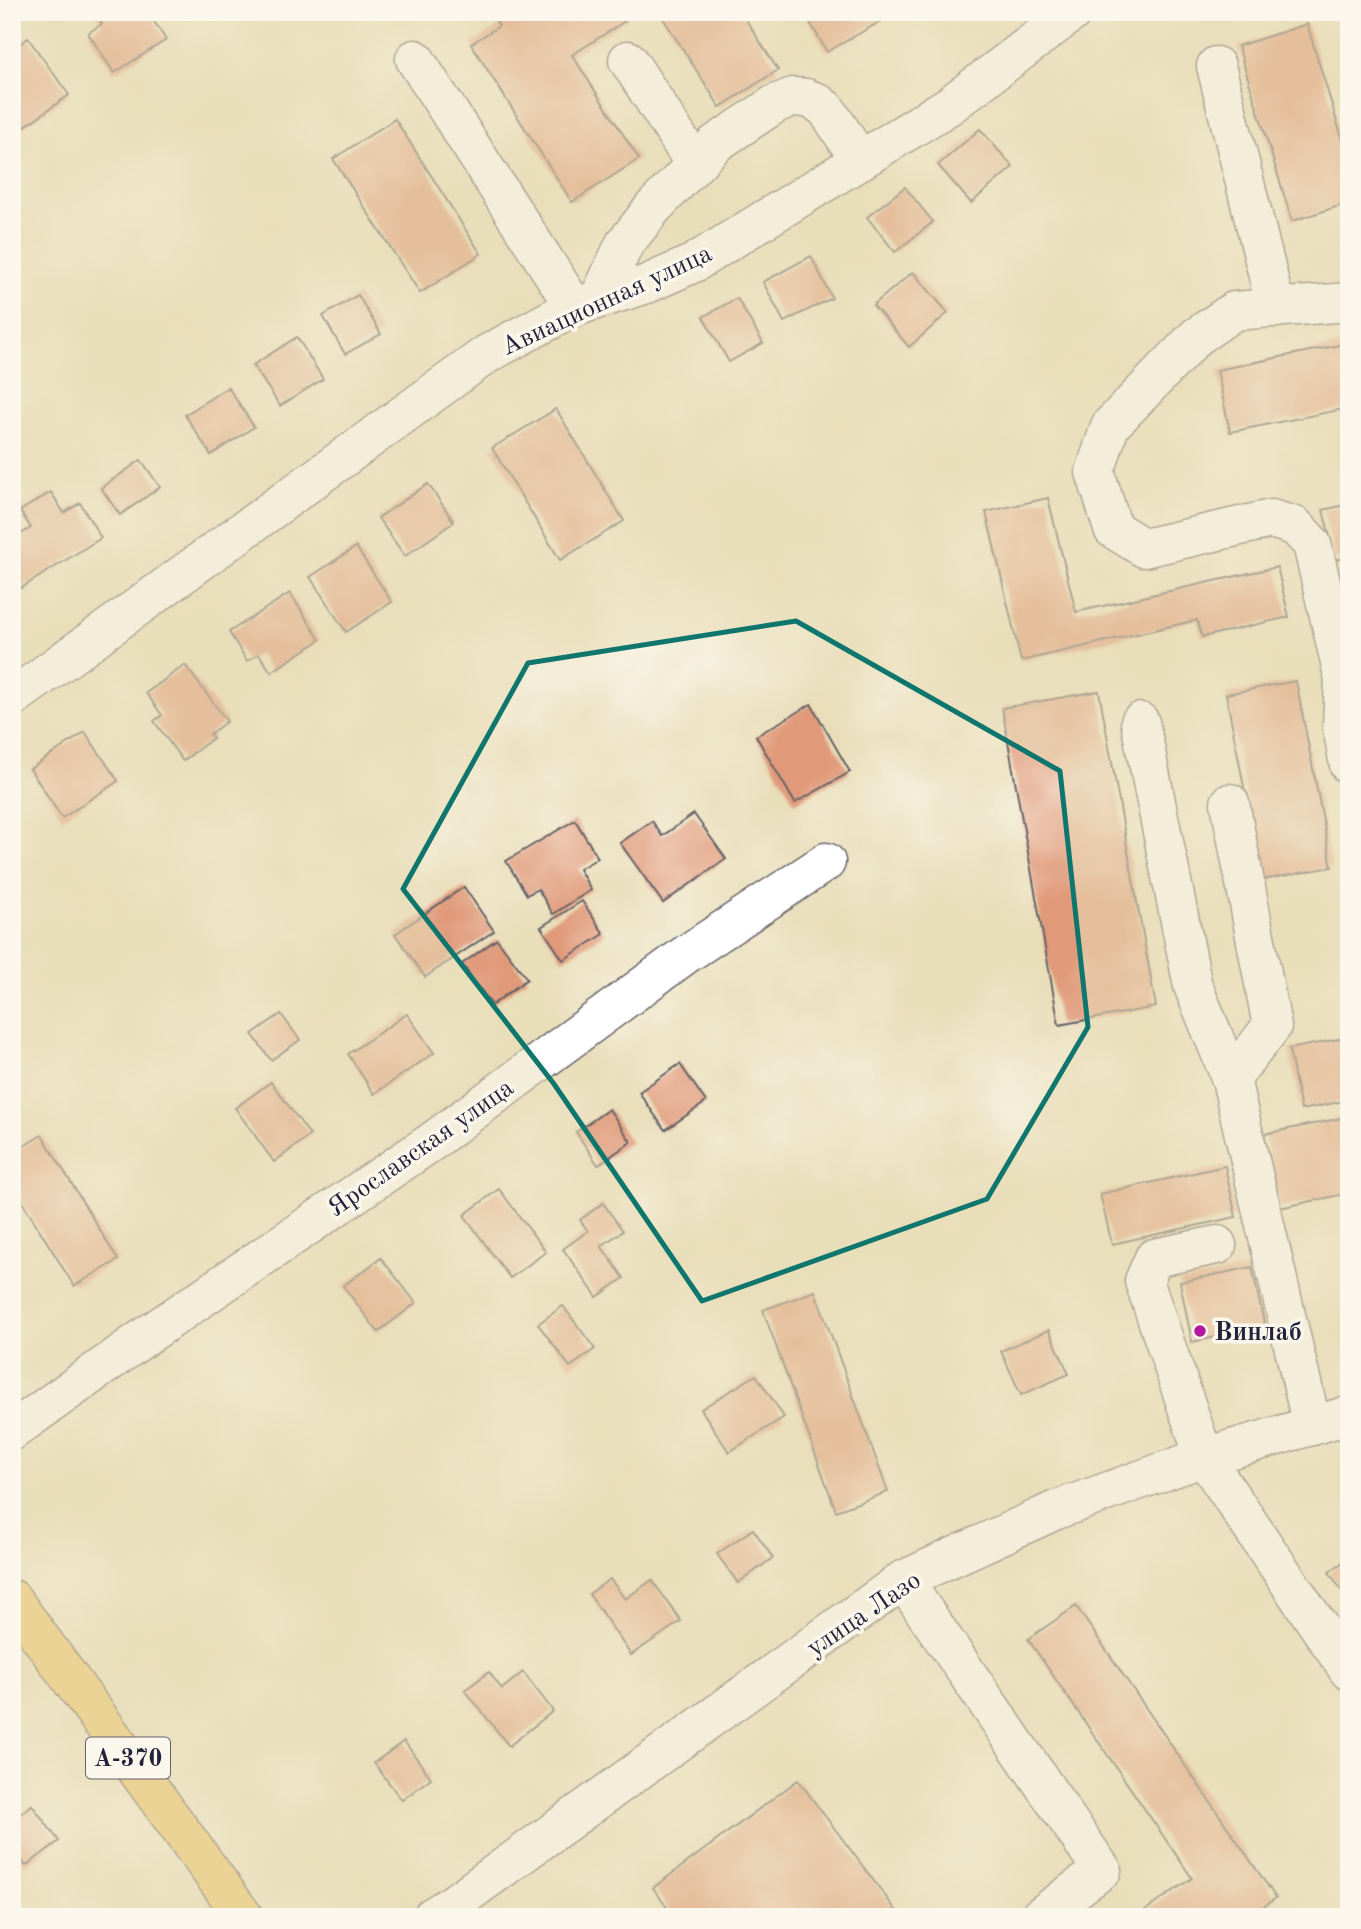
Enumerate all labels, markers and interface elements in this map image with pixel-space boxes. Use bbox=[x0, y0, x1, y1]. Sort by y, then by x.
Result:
street label: Авиационная улица bbox=[498, 241, 716, 361]
street label: Ярославская улица bbox=[324, 1075, 519, 1222]
place label: Винлаб bbox=[1214, 1320, 1302, 1346]
marker: Винлаб bbox=[1192, 1323, 1208, 1339]
street label: улица Лазо bbox=[803, 1567, 926, 1662]
road number: А-370 bbox=[86, 1738, 170, 1778]

